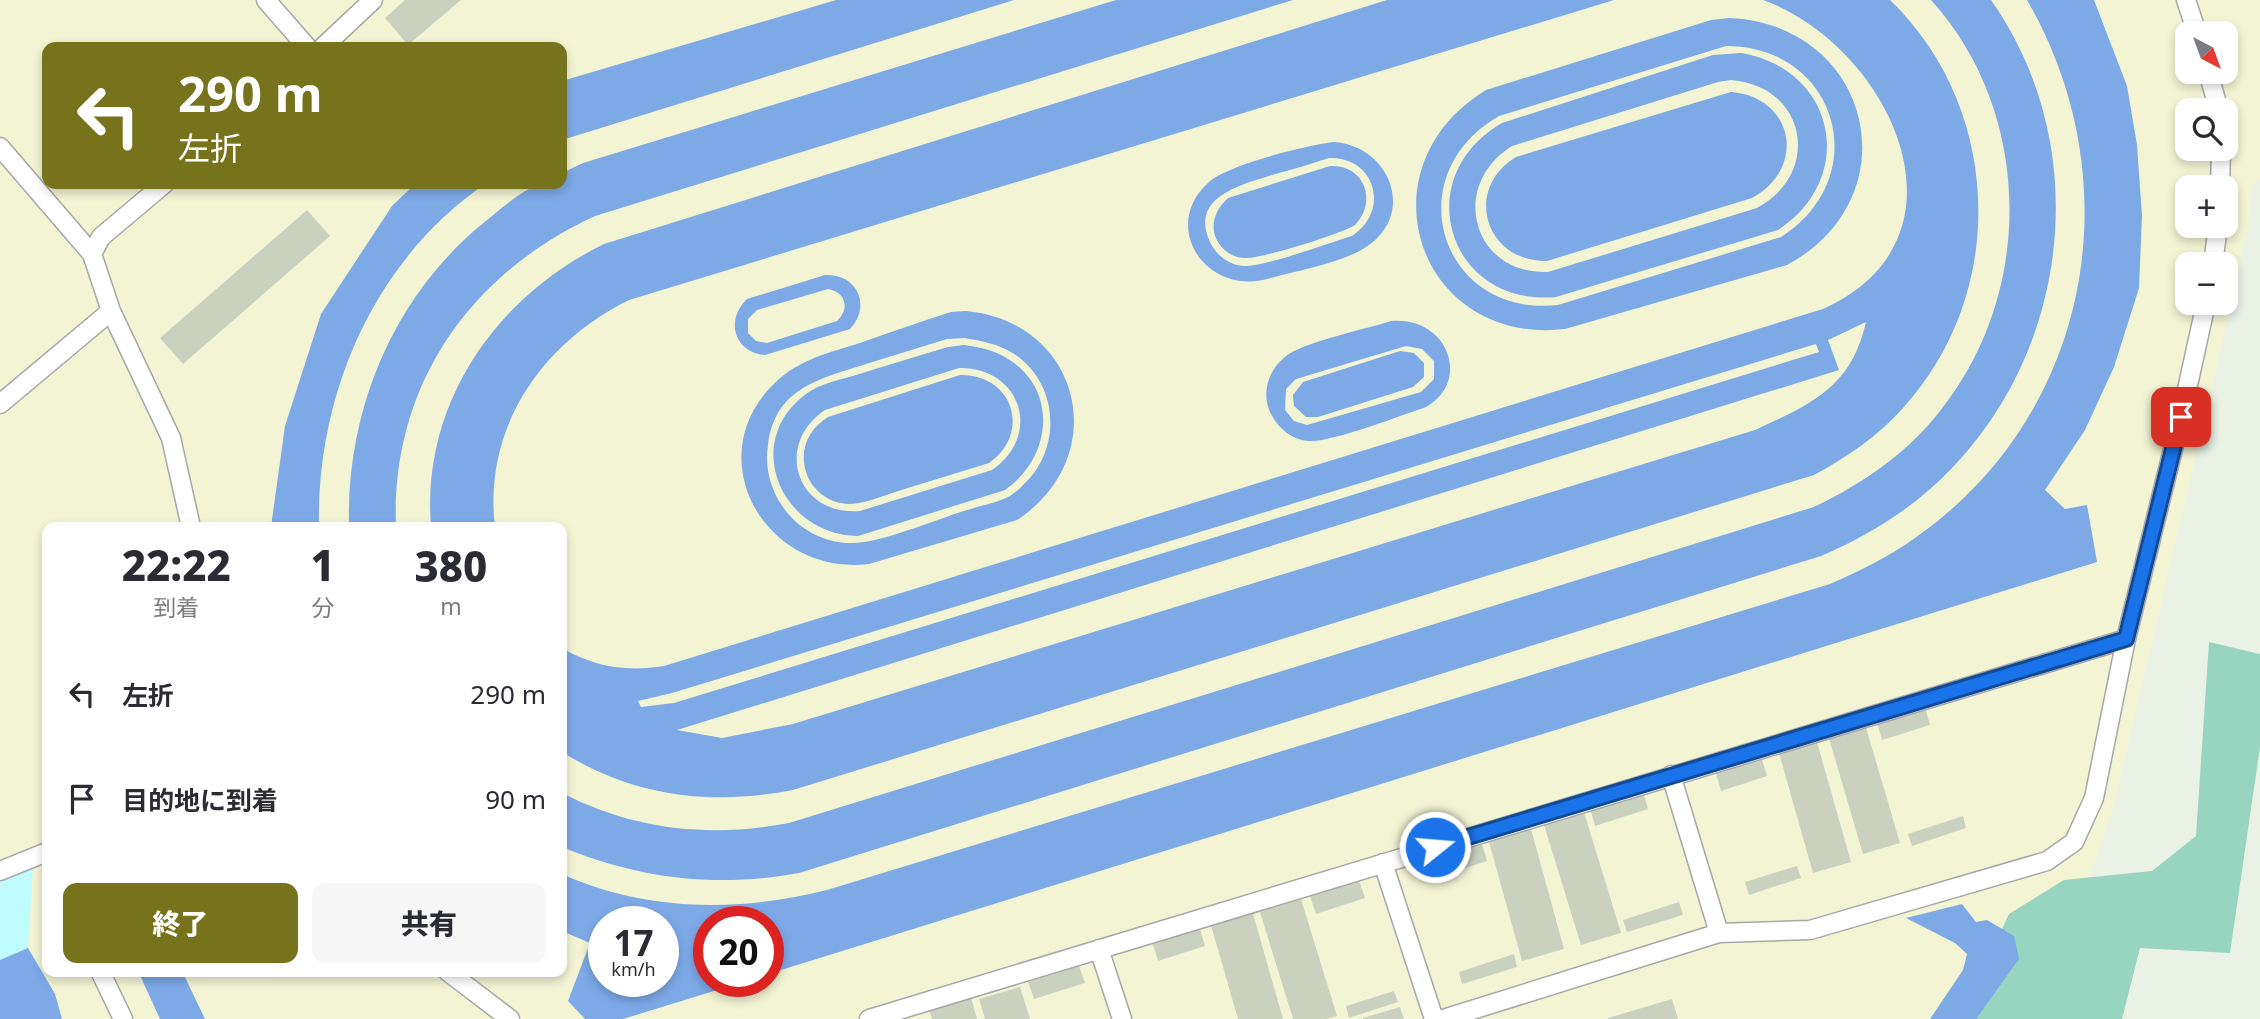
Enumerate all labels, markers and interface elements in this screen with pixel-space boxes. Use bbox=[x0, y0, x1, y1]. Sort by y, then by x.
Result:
north arrow bbox=[2175, 21, 2238, 84]
map controls bbox=[2175, 21, 2238, 315]
text: 290 m bbox=[178, 60, 323, 126]
icon: left bbox=[63, 70, 154, 161]
button: search bbox=[2175, 98, 2238, 161]
text: 左折 bbox=[178, 126, 242, 169]
button: + bbox=[2175, 175, 2238, 238]
button: − bbox=[2175, 252, 2238, 315]
pin bbox=[2151, 387, 2211, 447]
icon: arrive bbox=[2162, 398, 2200, 436]
text: 22:22 bbox=[122, 536, 231, 593]
text: 1 bbox=[310, 536, 335, 593]
text: 380 bbox=[414, 537, 487, 594]
text: m bbox=[440, 590, 462, 622]
text: 到着 bbox=[153, 591, 199, 623]
text: 分 bbox=[311, 591, 334, 623]
icon: left bbox=[63, 675, 101, 713]
text: 290 m bbox=[470, 676, 546, 712]
text: 左折 bbox=[122, 677, 174, 713]
icon: arrive bbox=[63, 780, 101, 818]
text: 90 m bbox=[485, 781, 546, 817]
text: 目的地に到着 bbox=[122, 782, 278, 818]
position arrow bbox=[1398, 810, 1472, 884]
button: 終了 bbox=[63, 883, 298, 963]
button: 共有 bbox=[312, 883, 546, 963]
speed limit sign: 20 bbox=[693, 906, 784, 997]
text: 17 bbox=[613, 919, 654, 966]
text: km/h bbox=[611, 957, 656, 981]

